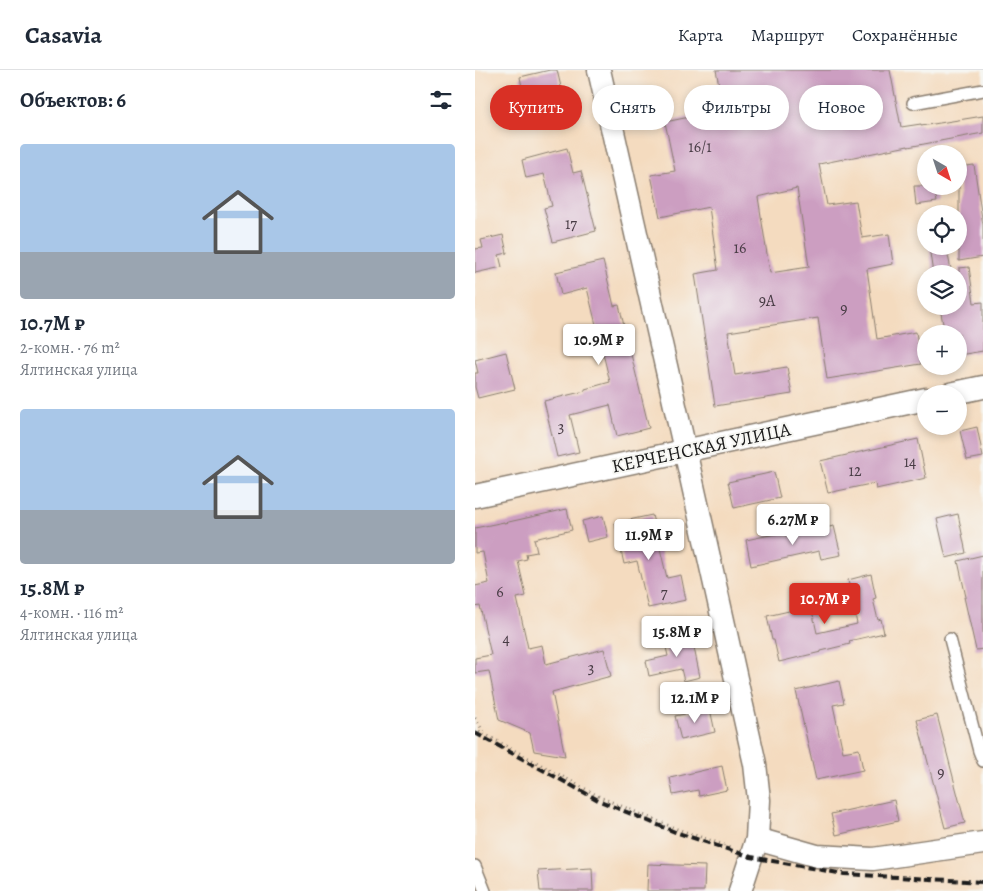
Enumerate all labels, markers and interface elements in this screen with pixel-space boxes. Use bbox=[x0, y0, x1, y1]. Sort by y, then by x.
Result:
text: Casavia bbox=[25, 19, 102, 51]
text: Карта bbox=[678, 23, 723, 47]
text: Маршрут bbox=[751, 23, 824, 47]
text: Сохранённые bbox=[852, 23, 958, 47]
chip: Купить bbox=[490, 85, 582, 130]
chip: Снять bbox=[592, 85, 674, 130]
chip: Фильтры bbox=[684, 85, 789, 130]
chip: Новое bbox=[799, 85, 883, 130]
text: Объектов: 6 bbox=[20, 86, 126, 114]
icon: filters bbox=[427, 86, 455, 114]
house number: 16/1 bbox=[688, 136, 712, 158]
north arrow bbox=[917, 145, 967, 195]
map controls bbox=[917, 145, 967, 435]
icon: home bbox=[193, 177, 283, 267]
button: locate bbox=[917, 205, 967, 255]
house number: 17 bbox=[565, 213, 577, 235]
house number: 16 bbox=[734, 237, 746, 259]
button: layers bbox=[917, 265, 967, 315]
house number: 9А bbox=[759, 290, 776, 312]
house number: 9 bbox=[840, 298, 848, 320]
text: 10.7M ₽ bbox=[20, 309, 85, 337]
pin: 10.9M ₽ bbox=[553, 324, 645, 366]
button: + bbox=[917, 325, 967, 375]
text: 10.9M ₽ bbox=[574, 329, 624, 351]
text: 2-комн. · 76 m² bbox=[20, 337, 120, 359]
text: Ялтинская улица bbox=[20, 359, 138, 381]
button: − bbox=[917, 385, 967, 435]
house number: 3 bbox=[558, 416, 564, 438]
street label: КЕРЧЕНСКАЯ УЛИЦА bbox=[609, 416, 794, 480]
icon: home bbox=[193, 442, 283, 532]
house number: 14 bbox=[904, 451, 916, 473]
house number: 12 bbox=[848, 460, 862, 482]
pin: 6.27M ₽ bbox=[747, 504, 839, 546]
text: 6.27M ₽ bbox=[768, 509, 818, 531]
pin: 11.9M ₽ bbox=[603, 518, 695, 561]
text: 11.9M ₽ bbox=[625, 524, 673, 546]
text: 15.8M ₽ bbox=[20, 574, 84, 602]
house number: 6 bbox=[496, 581, 504, 603]
house number: 7 bbox=[661, 582, 668, 604]
pin: 10.7M ₽ bbox=[779, 582, 871, 625]
text: 10.7M ₽ bbox=[800, 588, 850, 610]
text: 4-комн. · 116 m² bbox=[20, 602, 124, 624]
pin: 15.8M ₽ bbox=[631, 616, 723, 658]
text: 15.8M ₽ bbox=[652, 621, 702, 643]
text: Ялтинская улица bbox=[20, 624, 138, 646]
house number: 4 bbox=[502, 628, 510, 650]
house number: 3 bbox=[588, 657, 594, 679]
pin: 12.1M ₽ bbox=[649, 682, 741, 724]
text: 12.1M ₽ bbox=[671, 687, 719, 709]
house number: 9 bbox=[937, 762, 945, 784]

